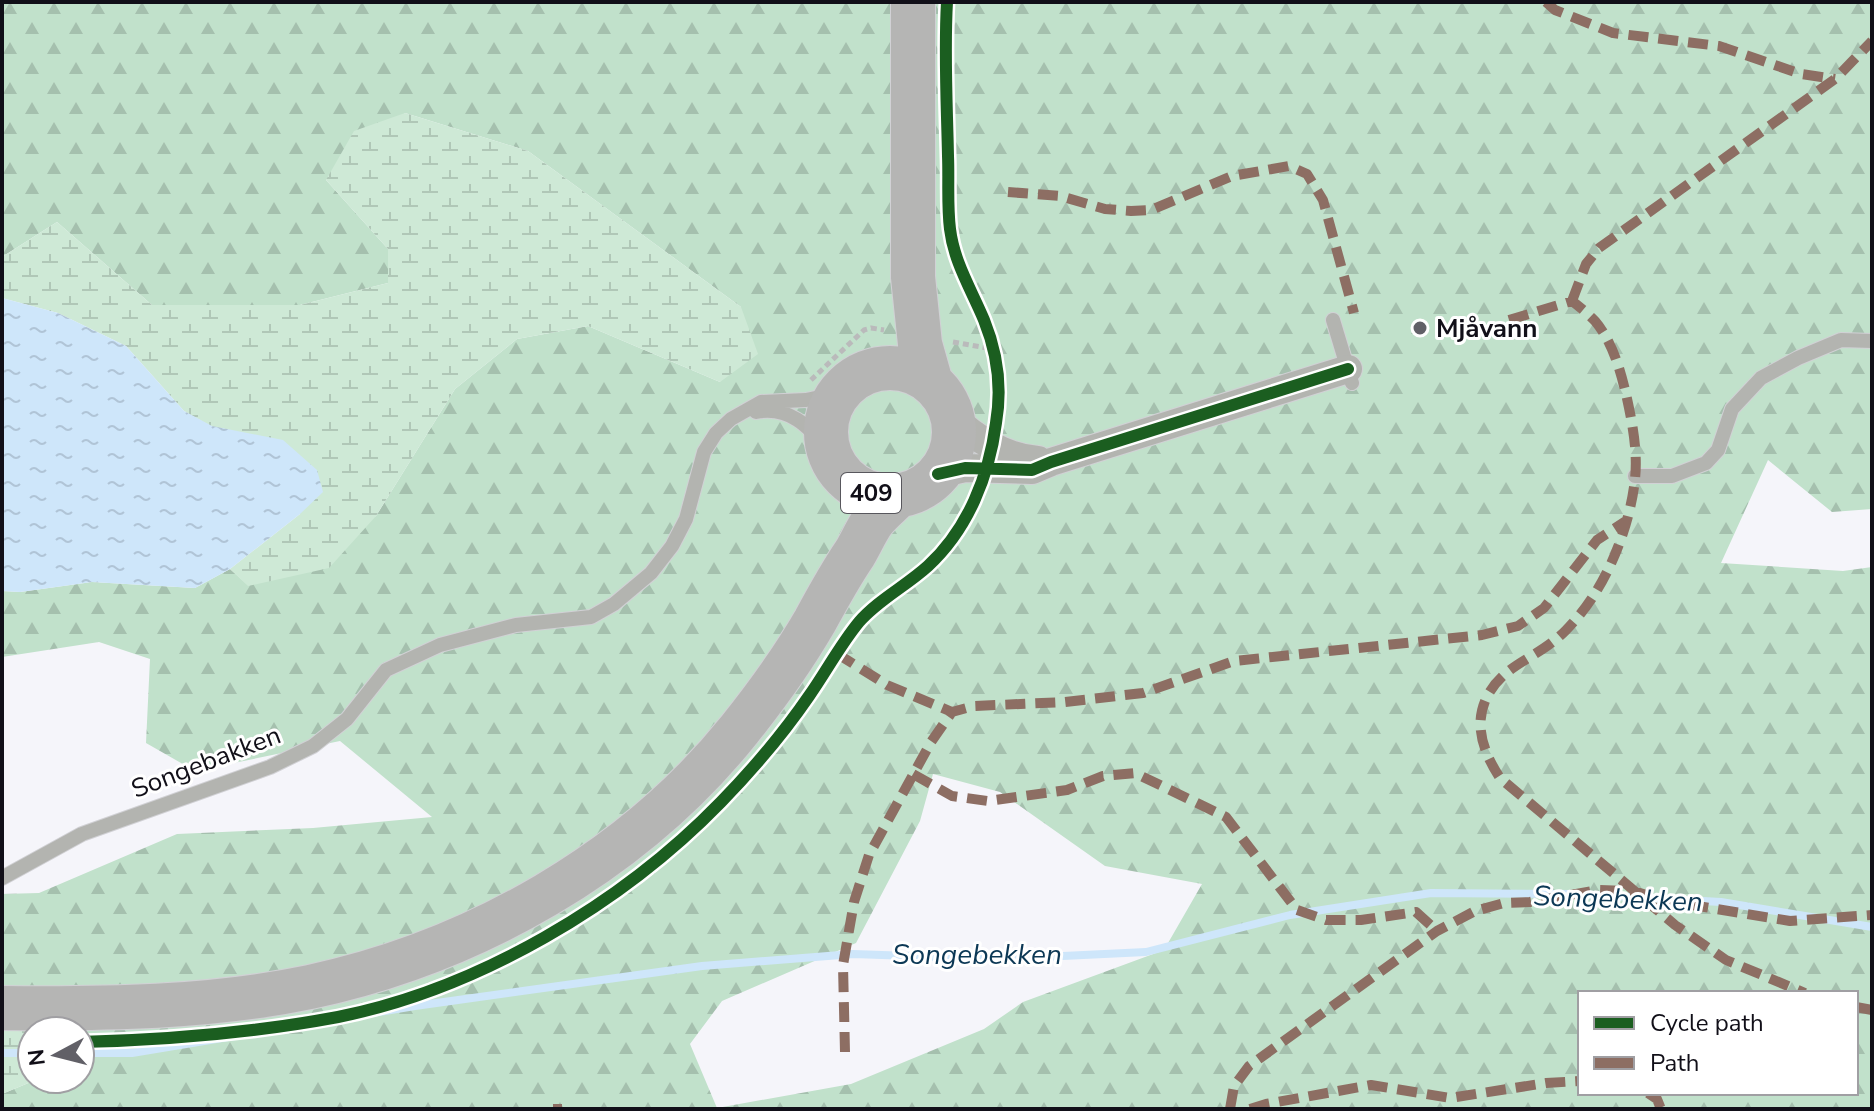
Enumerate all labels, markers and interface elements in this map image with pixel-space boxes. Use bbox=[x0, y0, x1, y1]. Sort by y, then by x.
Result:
place label: Mjåvann bbox=[1436, 311, 1537, 346]
marker: Mjåvann bbox=[1411, 319, 1429, 337]
road number: 409 bbox=[841, 473, 901, 513]
street label: Songebakken bbox=[126, 717, 286, 807]
water label: Songebekken bbox=[1533, 877, 1703, 921]
water label: Songebekken bbox=[892, 936, 1062, 974]
legend bbox=[1578, 991, 1858, 1095]
text: Cycle path bbox=[1650, 1007, 1764, 1039]
north arrow bbox=[16, 1015, 96, 1095]
text: N bbox=[21, 1047, 53, 1067]
text: Path bbox=[1650, 1047, 1699, 1079]

